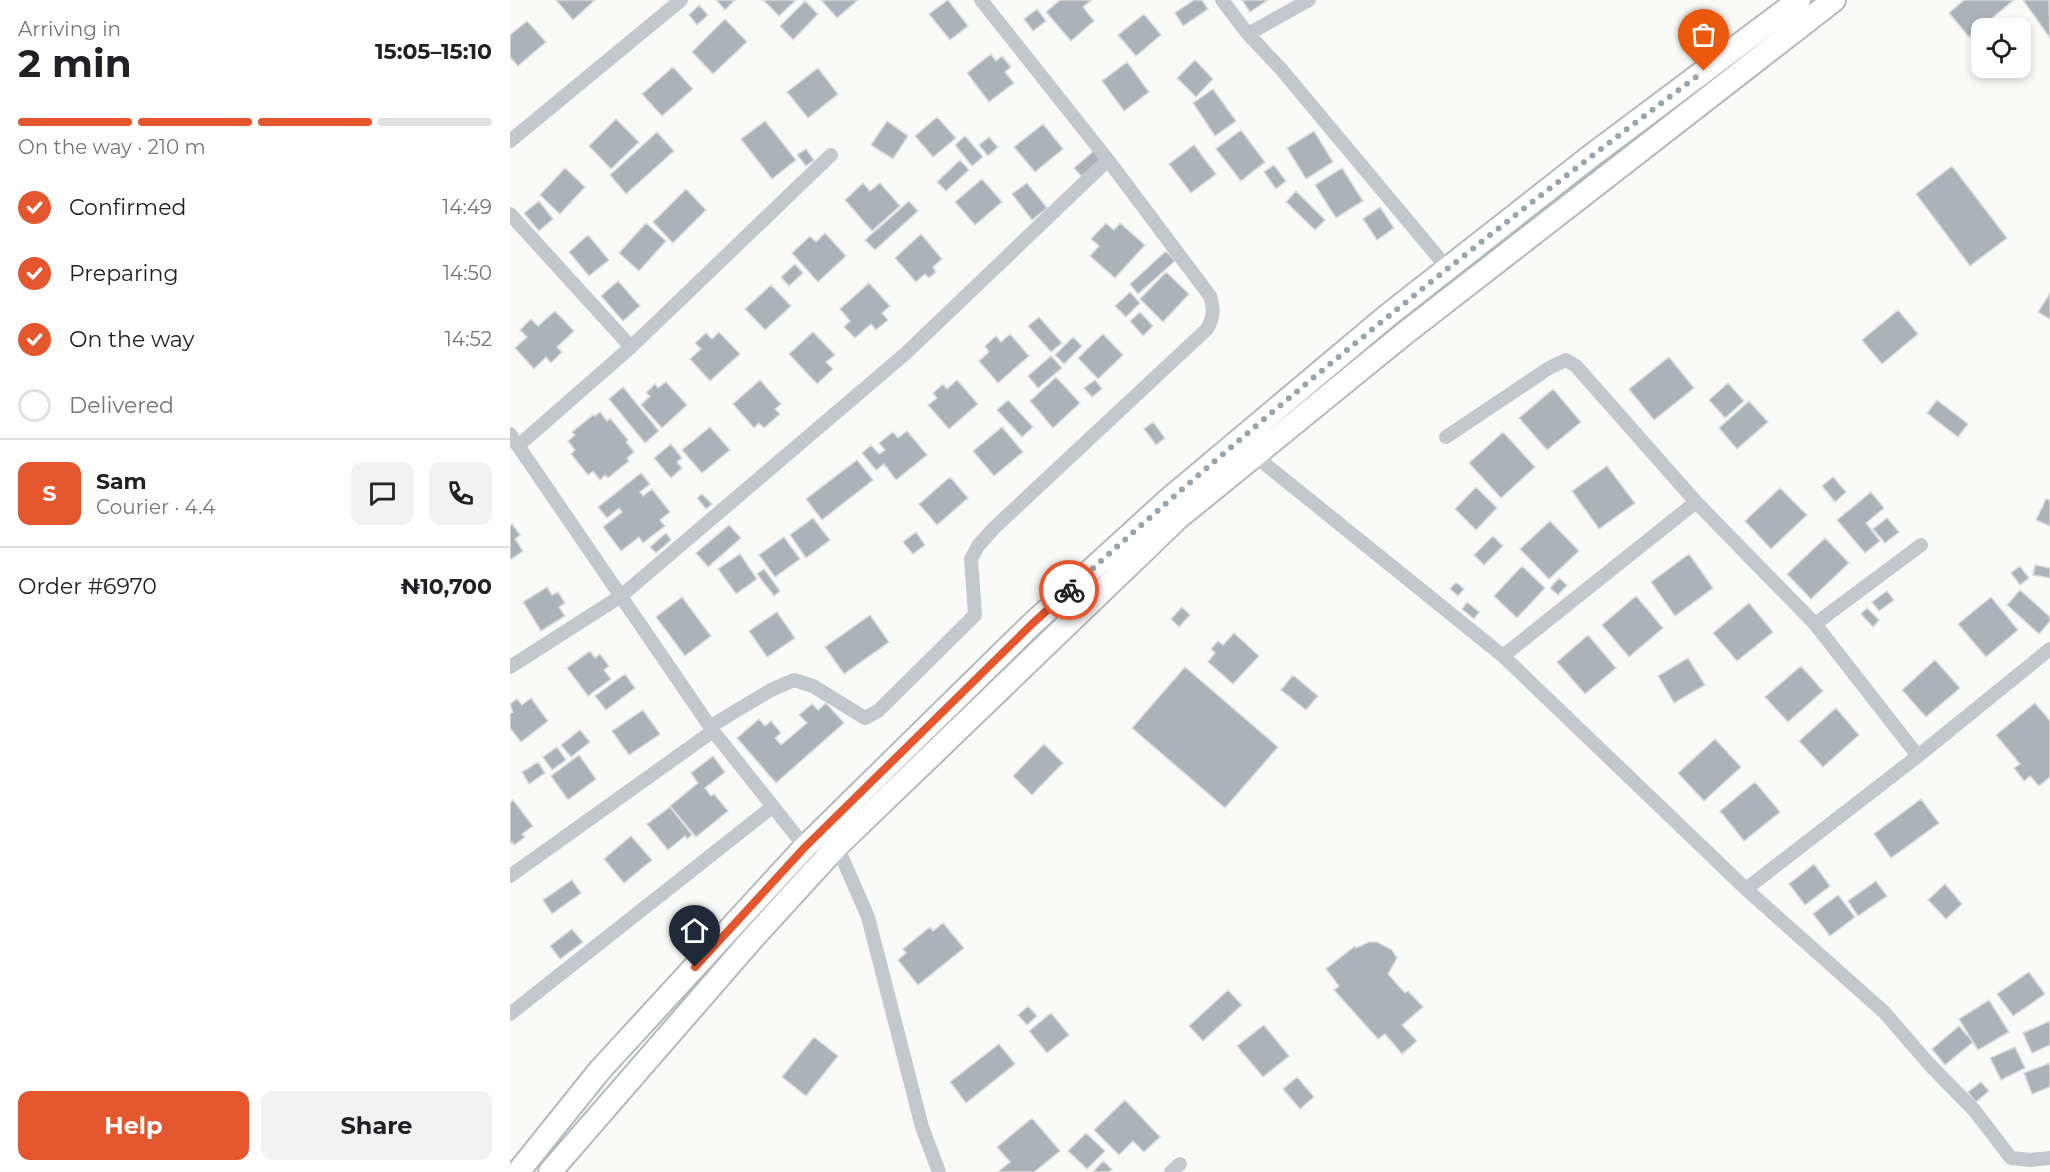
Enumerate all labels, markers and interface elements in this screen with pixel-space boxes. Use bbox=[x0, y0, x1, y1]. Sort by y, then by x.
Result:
pin bbox=[1678, 9, 1729, 71]
text: Arriving in bbox=[18, 17, 121, 41]
icon: bag bbox=[1687, 18, 1720, 51]
map controls bbox=[1971, 18, 2031, 78]
button: locate bbox=[1971, 18, 2031, 78]
text: 15:05–15:10 bbox=[375, 38, 492, 65]
text: 2 min bbox=[18, 39, 132, 87]
text: On the way · 210 m bbox=[18, 135, 206, 159]
icon: check bbox=[18, 191, 51, 224]
text: Confirmed bbox=[69, 194, 186, 221]
text: 14:49 bbox=[442, 195, 492, 219]
icon: check bbox=[18, 257, 51, 290]
text: Preparing bbox=[69, 260, 178, 287]
text: 14:50 bbox=[443, 261, 492, 285]
icon: check bbox=[18, 323, 51, 356]
text: On the way bbox=[69, 326, 194, 353]
text: 14:52 bbox=[445, 327, 492, 351]
text: Delivered bbox=[69, 392, 174, 419]
button: chat bbox=[351, 462, 414, 525]
button: phone bbox=[429, 462, 492, 525]
text: Sam bbox=[96, 468, 147, 495]
text: S bbox=[42, 480, 57, 507]
text: Courier · 4.4 bbox=[96, 495, 215, 519]
courier bbox=[1039, 560, 1099, 620]
text: Order #6970 bbox=[18, 573, 157, 600]
text: ₦10,700 bbox=[400, 573, 492, 600]
icon: bike bbox=[1053, 574, 1086, 607]
pin bbox=[669, 905, 720, 967]
icon: home bbox=[678, 914, 711, 947]
button: Help bbox=[18, 1091, 249, 1160]
button: Share bbox=[261, 1091, 492, 1160]

